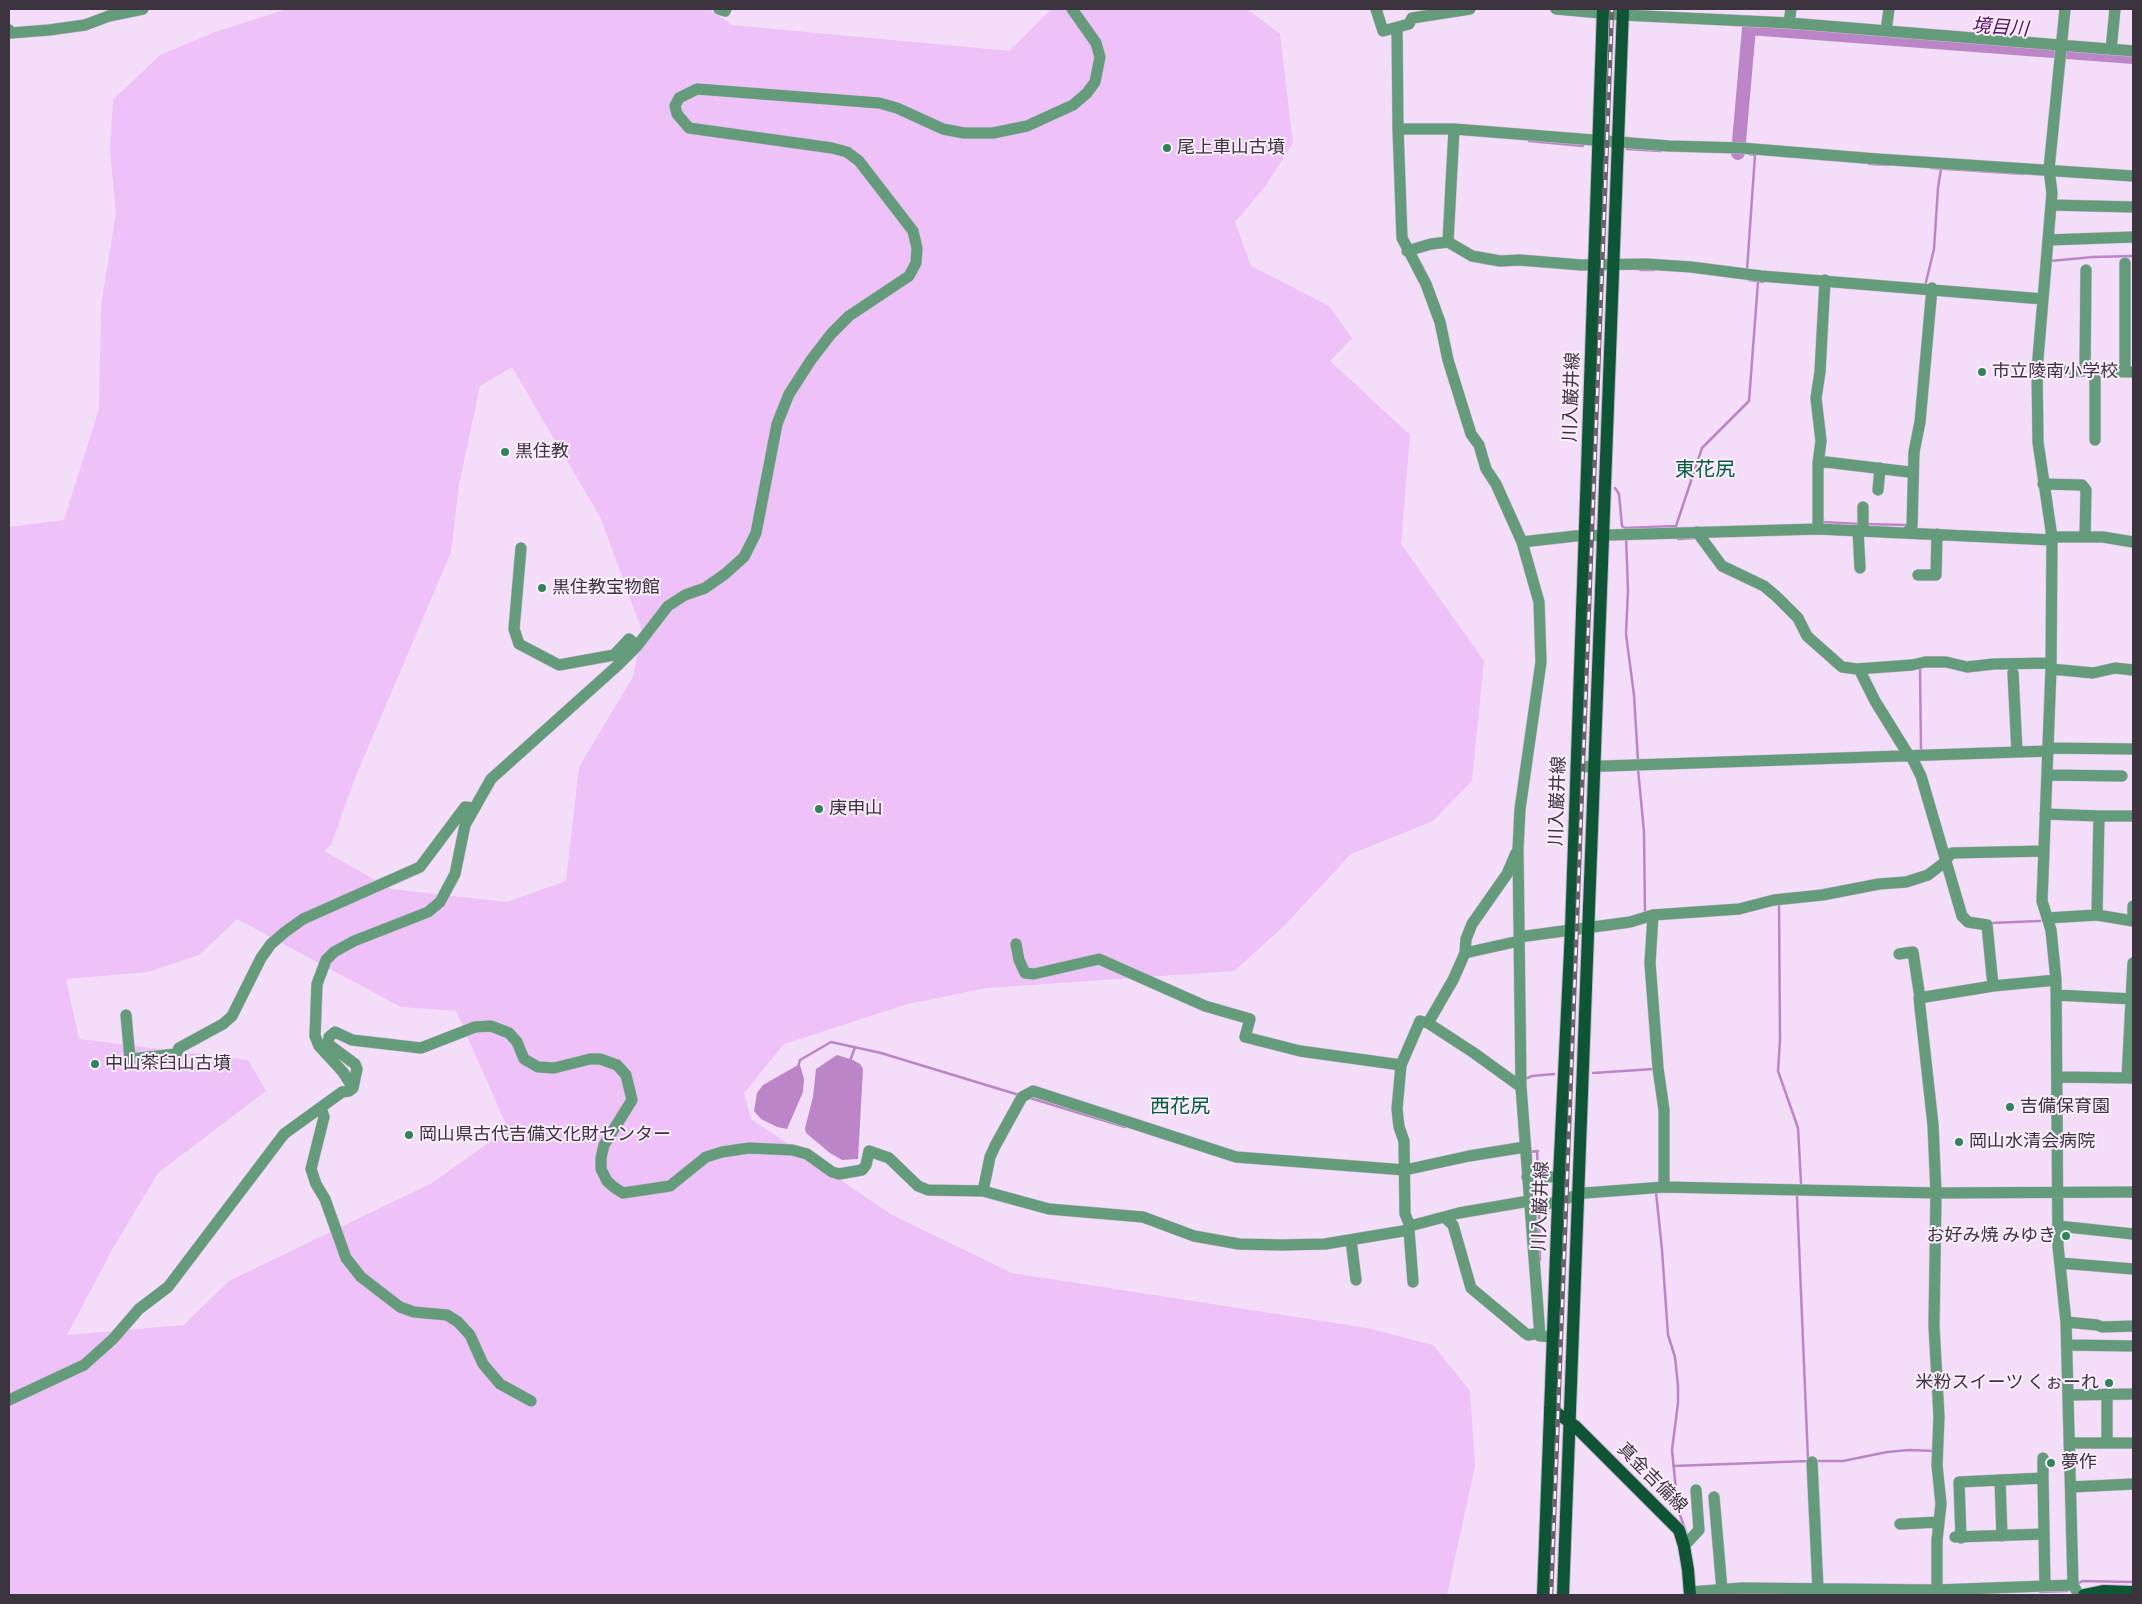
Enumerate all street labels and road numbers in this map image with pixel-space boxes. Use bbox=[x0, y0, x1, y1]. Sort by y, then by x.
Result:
street label: 川入巌井線 bbox=[1560, 352, 1584, 442]
street label: 川入巌井線 bbox=[1546, 756, 1570, 846]
street label: 川入巌井線 bbox=[1529, 1161, 1553, 1251]
street label: 真金吉備線 bbox=[1613, 1439, 1691, 1517]

